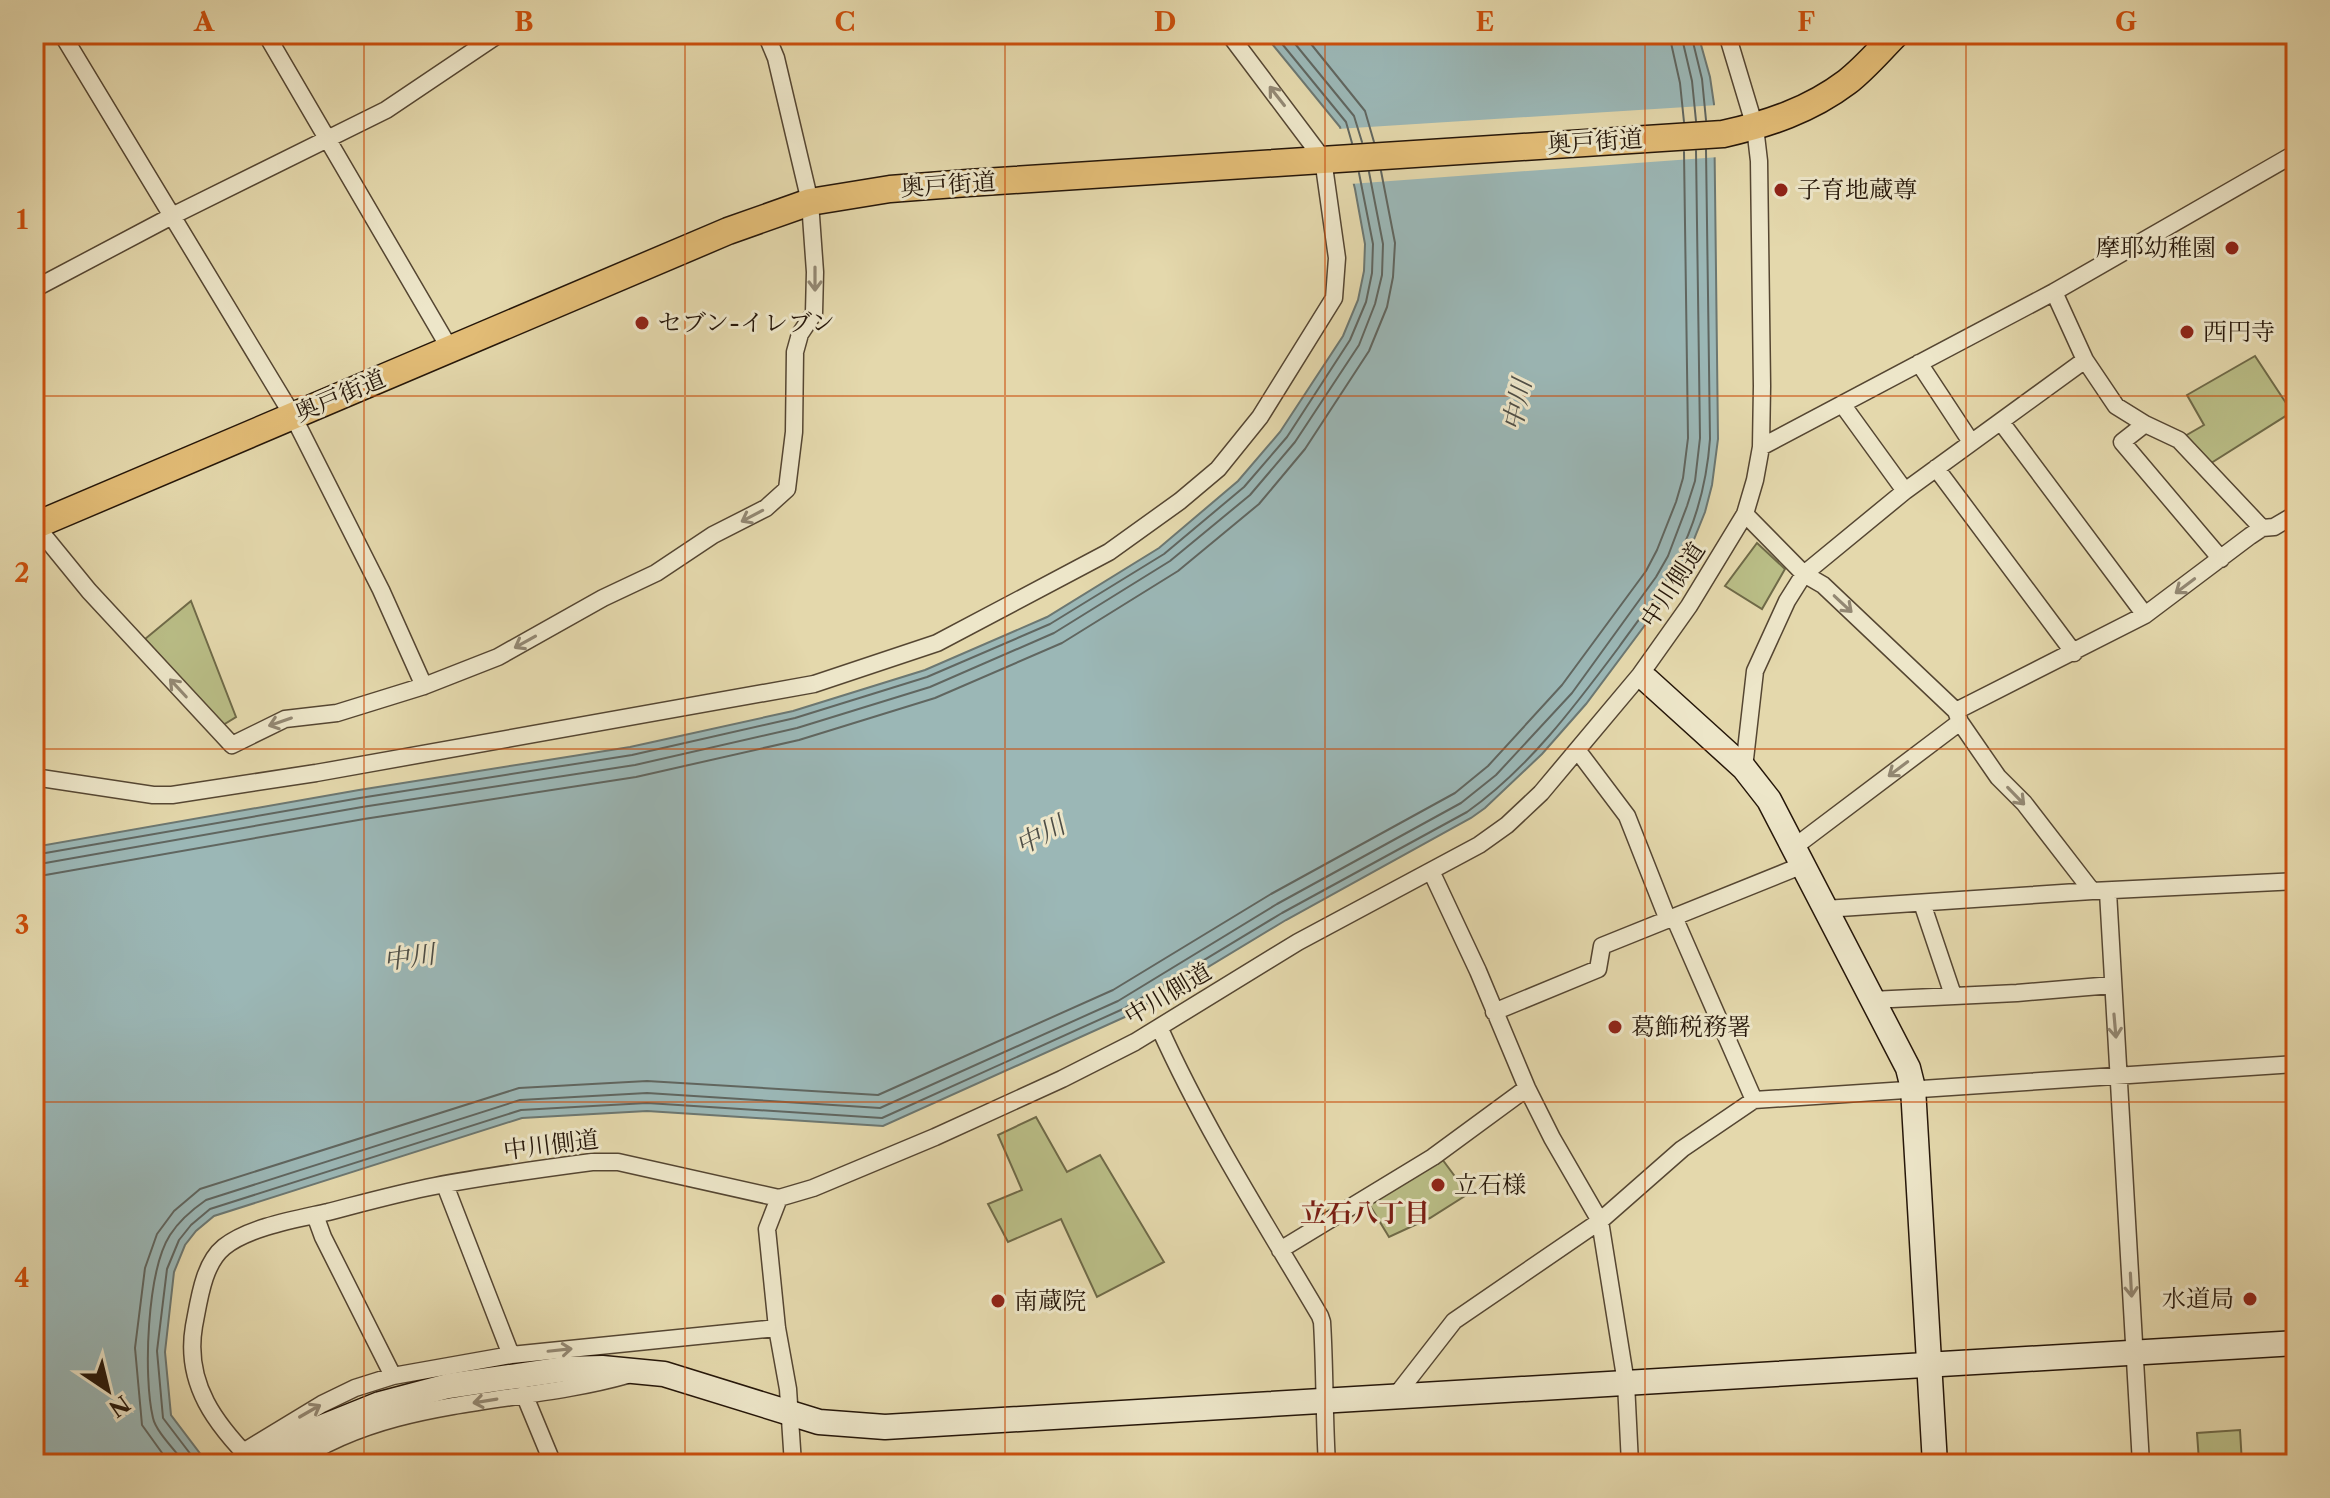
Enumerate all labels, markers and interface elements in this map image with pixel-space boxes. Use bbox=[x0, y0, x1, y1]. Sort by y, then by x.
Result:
text: A bbox=[193, 6, 215, 38]
text: B bbox=[514, 6, 534, 38]
text: C bbox=[835, 6, 855, 38]
text: D bbox=[1154, 6, 1176, 38]
text: E bbox=[1476, 6, 1494, 38]
text: F bbox=[1797, 6, 1815, 38]
text: G bbox=[2115, 6, 2137, 38]
one-way arrow bbox=[1268, 86, 1285, 107]
street label: 奥戸街道 bbox=[1546, 124, 1644, 159]
street label: 奥戸街道 bbox=[899, 167, 997, 202]
place label: 子育地蔵尊 bbox=[1797, 175, 1917, 204]
marker: 子育地蔵尊 bbox=[1772, 181, 1790, 199]
text: 1 bbox=[16, 204, 28, 236]
place label: 摩耶幼稚園 bbox=[2096, 233, 2216, 262]
marker: 摩耶幼稚園 bbox=[2223, 239, 2241, 257]
one-way arrow bbox=[807, 265, 823, 292]
place label: セブン-イレブン bbox=[658, 308, 835, 337]
marker: セブン-イレブン bbox=[633, 314, 651, 332]
place label: 西円寺 bbox=[2203, 317, 2275, 346]
marker: 西円寺 bbox=[2178, 323, 2196, 341]
street label: 奥戸街道 bbox=[290, 363, 390, 428]
water label: 中川 bbox=[1496, 373, 1539, 434]
one-way arrow bbox=[740, 508, 764, 524]
street label: 中川側道 bbox=[1634, 537, 1711, 633]
text: 2 bbox=[14, 557, 30, 589]
one-way arrow bbox=[2175, 577, 2196, 594]
one-way arrow bbox=[1833, 595, 1853, 613]
one-way arrow bbox=[514, 634, 537, 650]
one-way arrow bbox=[169, 678, 188, 698]
one-way arrow bbox=[268, 716, 293, 731]
one-way arrow bbox=[1888, 761, 1909, 778]
one-way arrow bbox=[2007, 786, 2026, 806]
water label: 中川 bbox=[1010, 807, 1073, 861]
text: 3 bbox=[15, 909, 29, 941]
water label: 中川 bbox=[381, 937, 440, 976]
street label: 中川側道 bbox=[1119, 956, 1216, 1031]
place label: 葛飾税務署 bbox=[1631, 1012, 1751, 1041]
one-way arrow bbox=[2108, 1012, 2123, 1039]
marker: 葛飾税務署 bbox=[1606, 1018, 1624, 1036]
street label: 中川側道 bbox=[502, 1124, 600, 1165]
place label: 立石様 bbox=[1454, 1170, 1526, 1199]
marker: 立石様 bbox=[1429, 1176, 1447, 1194]
district label: 立石八丁目 bbox=[1300, 1197, 1430, 1229]
text: 4 bbox=[14, 1262, 30, 1294]
one-way arrow bbox=[2123, 1271, 2138, 1298]
place label: 水道局 bbox=[2162, 1284, 2234, 1313]
place label: 南蔵院 bbox=[1014, 1286, 1086, 1315]
marker: 水道局 bbox=[2241, 1290, 2259, 1308]
marker: 南蔵院 bbox=[989, 1292, 1007, 1310]
one-way arrow bbox=[546, 1343, 573, 1358]
north arrow bbox=[68, 1350, 148, 1430]
text: N bbox=[104, 1389, 135, 1423]
one-way arrow bbox=[473, 1394, 498, 1409]
one-way arrow bbox=[298, 1403, 321, 1419]

